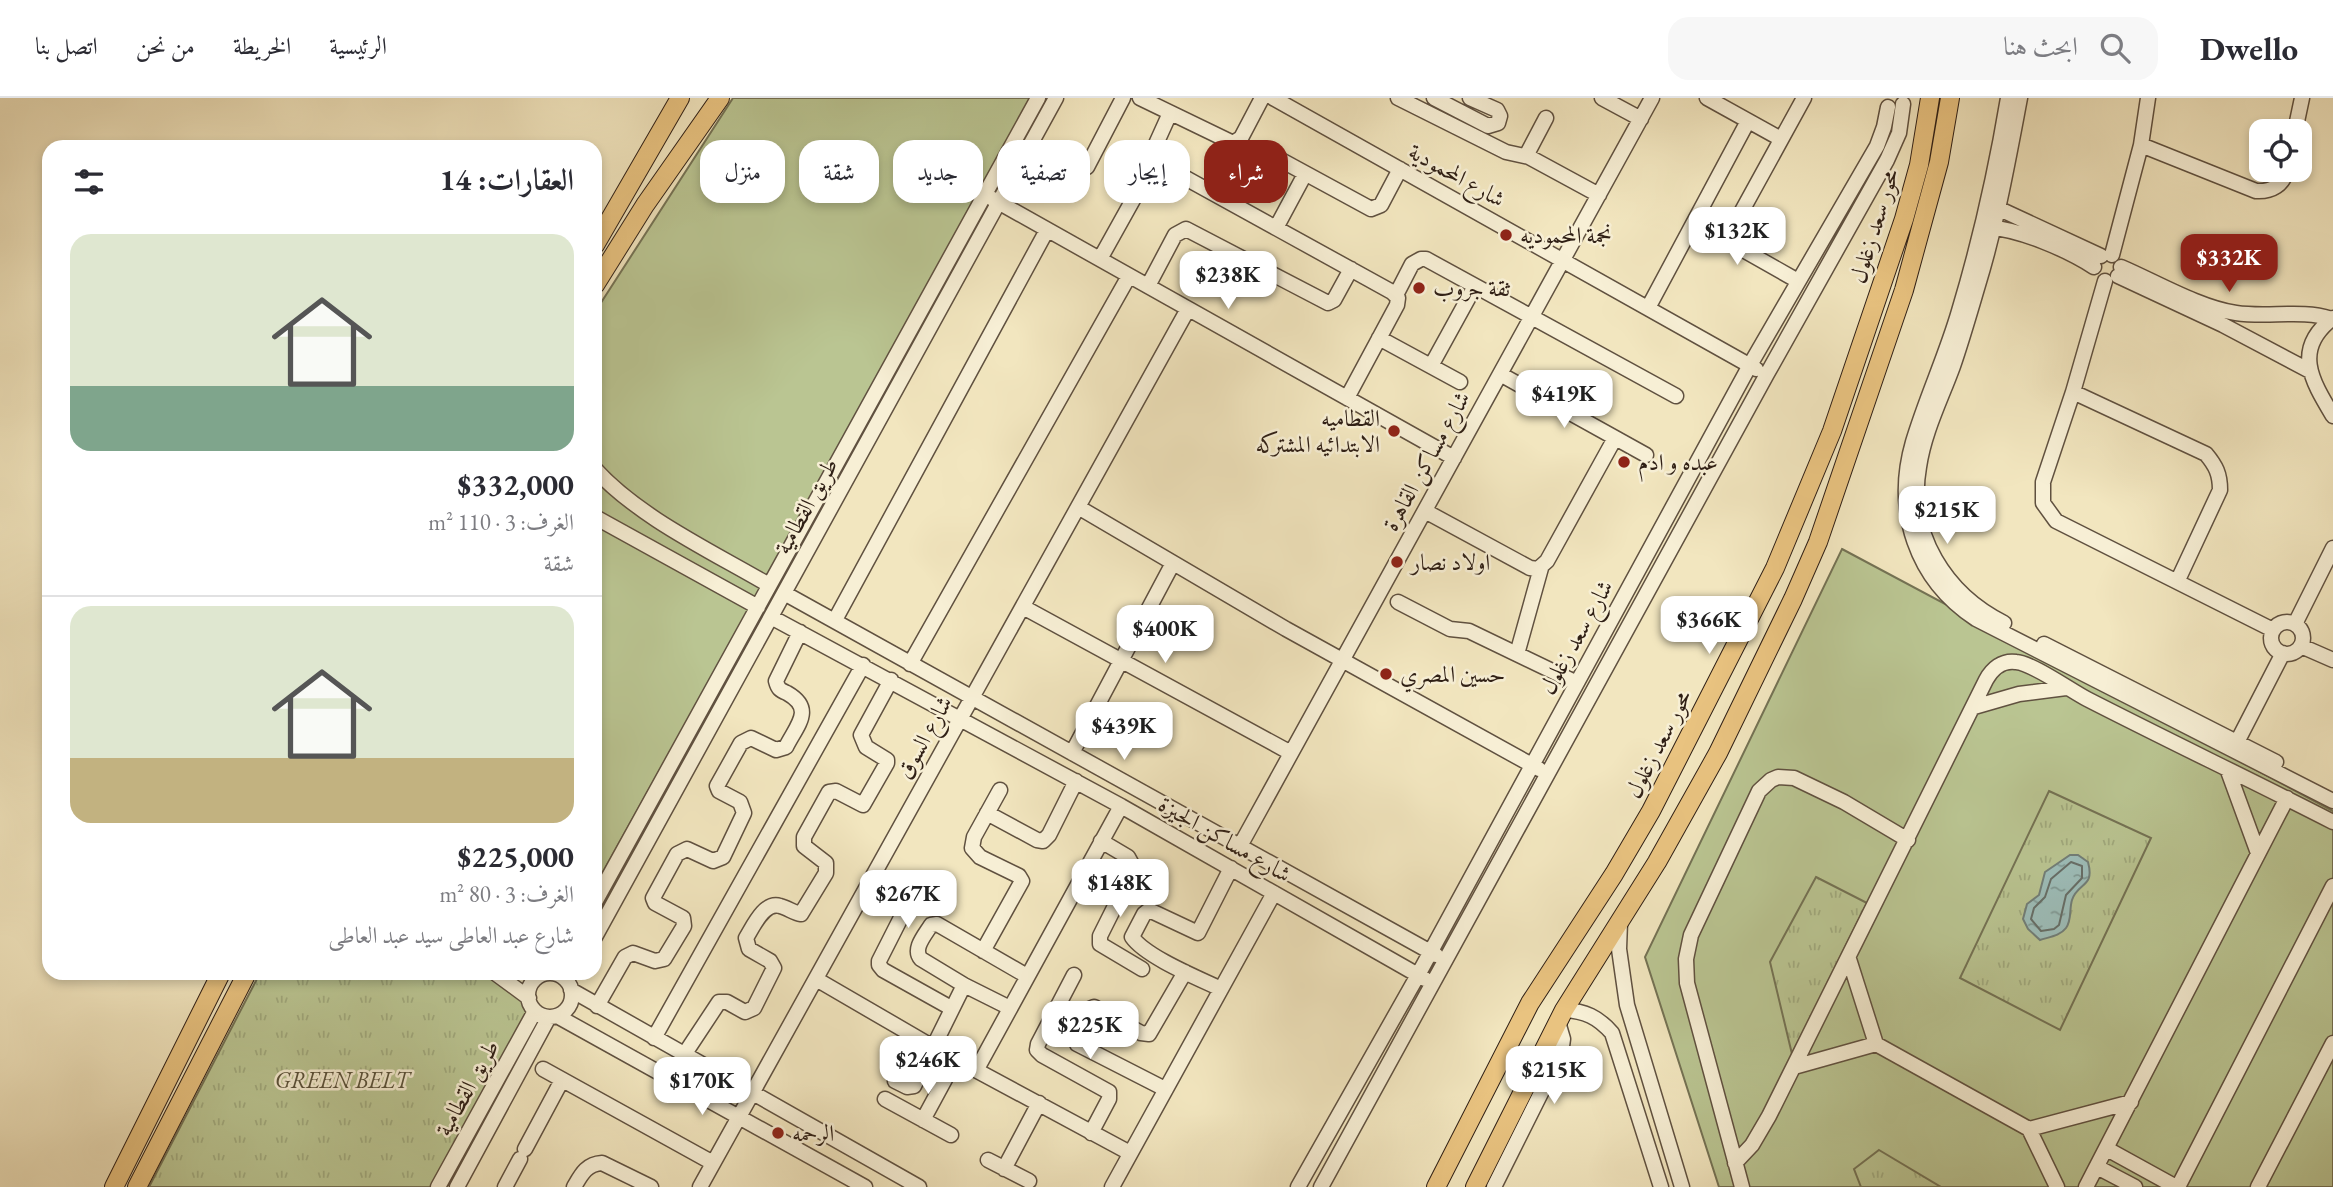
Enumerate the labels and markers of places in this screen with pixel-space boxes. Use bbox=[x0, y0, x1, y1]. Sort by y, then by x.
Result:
pin: $132K bbox=[1688, 208, 1786, 267]
place label: نجمة المحموديه bbox=[1520, 220, 1613, 250]
marker: نجمة المحموديه bbox=[1498, 227, 1514, 243]
pin: $332K bbox=[2180, 234, 2278, 294]
pin: $238K bbox=[1179, 252, 1277, 311]
place label: ثقة جروب bbox=[1433, 273, 1511, 303]
marker: ثقة جروب bbox=[1411, 280, 1427, 296]
pin: $419K bbox=[1515, 370, 1613, 430]
place label: القطاميه الابتدائيه المشتركه bbox=[1255, 403, 1380, 459]
marker: القطاميه الابتدائيه المشتركه bbox=[1386, 423, 1402, 439]
place label: عبده و ادم bbox=[1638, 447, 1718, 482]
marker: عبده و ادم bbox=[1616, 454, 1632, 470]
pin: $215K bbox=[1898, 486, 1996, 546]
place label: اولاد نصار bbox=[1409, 547, 1490, 577]
marker: اولاد نصار bbox=[1389, 554, 1405, 570]
pin: $366K bbox=[1660, 596, 1758, 656]
pin: $400K bbox=[1116, 606, 1214, 665]
place label: حسين المصري bbox=[1400, 659, 1505, 693]
marker: حسين المصري bbox=[1378, 666, 1394, 682]
pin: $439K bbox=[1075, 702, 1173, 762]
pin: $148K bbox=[1071, 860, 1169, 919]
pin: $267K bbox=[859, 870, 957, 930]
pin: $225K bbox=[1041, 1002, 1139, 1061]
pin: $246K bbox=[879, 1037, 977, 1096]
pin: $215K bbox=[1505, 1046, 1603, 1106]
pin: $170K bbox=[653, 1058, 751, 1117]
place label: الرحمه bbox=[792, 1118, 834, 1148]
marker: الرحمه bbox=[770, 1125, 786, 1141]

